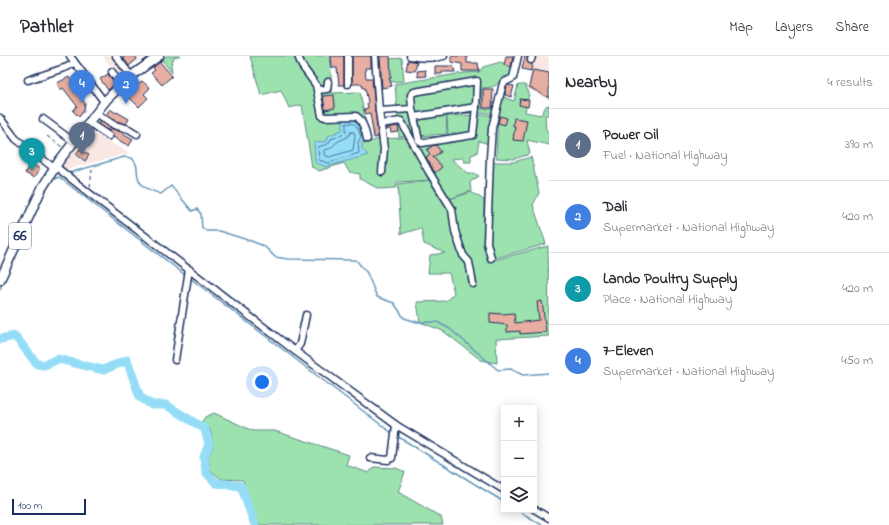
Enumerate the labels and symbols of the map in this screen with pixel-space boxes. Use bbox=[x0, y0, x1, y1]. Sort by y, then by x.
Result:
pin: 4 bbox=[69, 70, 95, 103]
pin: 2 bbox=[113, 71, 139, 104]
pin: 1 bbox=[69, 122, 95, 155]
pin: 3 bbox=[19, 138, 45, 171]
road number: 66 bbox=[9, 223, 31, 249]
your location bbox=[252, 372, 272, 392]
scale bar bbox=[12, 497, 86, 516]

